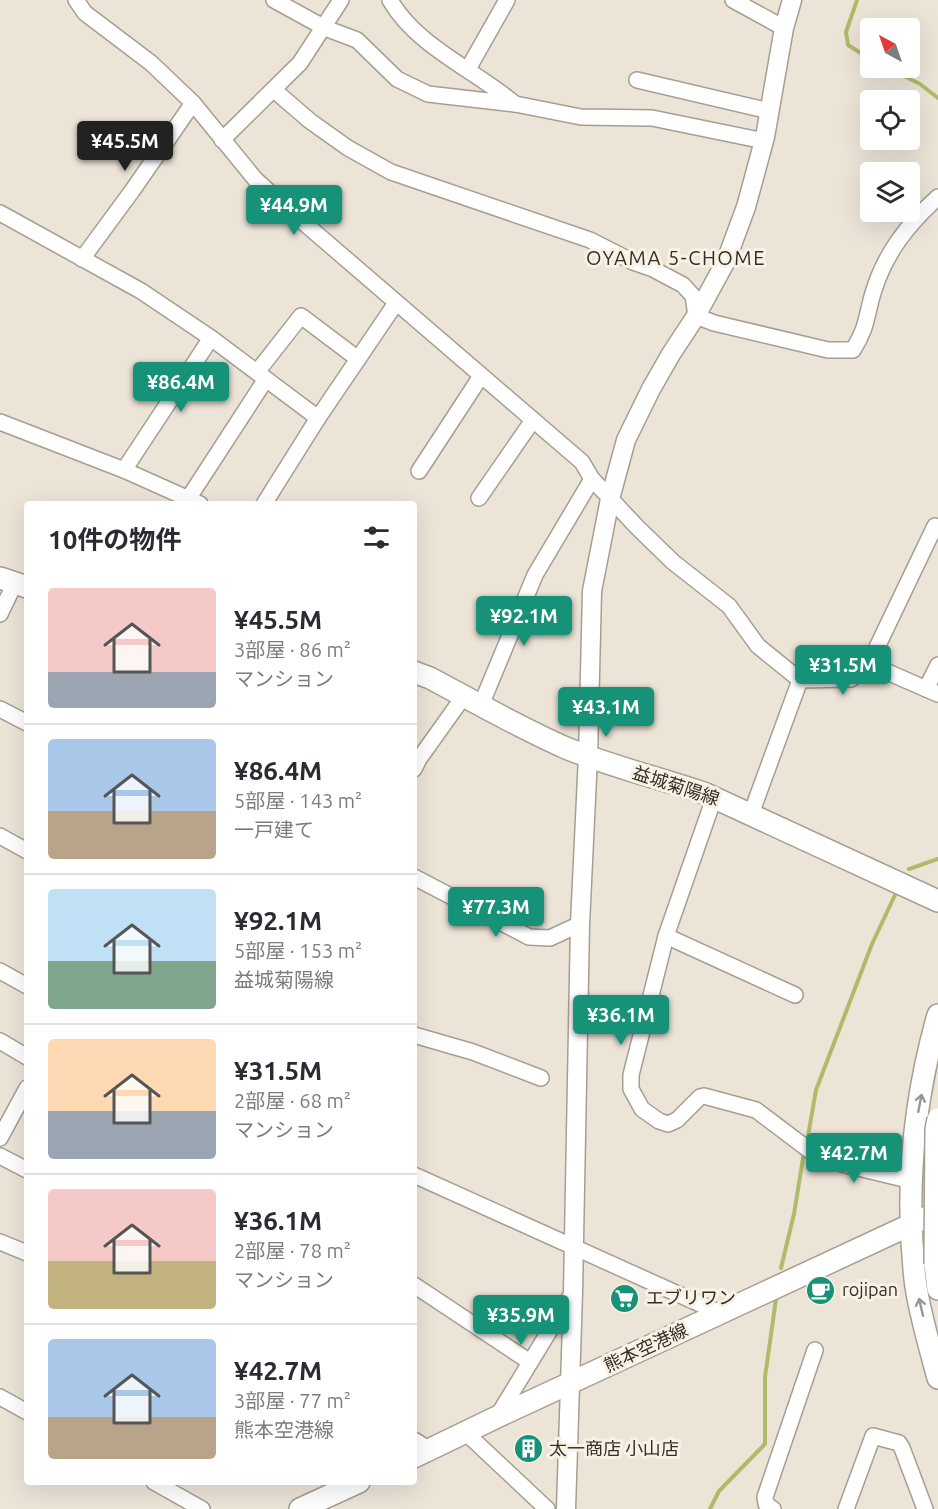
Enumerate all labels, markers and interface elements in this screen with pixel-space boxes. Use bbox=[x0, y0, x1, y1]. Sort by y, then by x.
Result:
north arrow bbox=[860, 18, 920, 78]
map controls bbox=[860, 18, 920, 222]
button: locate bbox=[860, 90, 920, 150]
pin: ¥45.5M bbox=[76, 121, 174, 172]
text: ¥45.5M bbox=[91, 129, 159, 152]
button: layers bbox=[860, 162, 920, 222]
pin: ¥44.9M bbox=[245, 185, 343, 236]
text: ¥44.9M bbox=[260, 193, 328, 216]
district label: OYAMA 5-CHOME bbox=[586, 246, 766, 269]
pin: ¥86.4M bbox=[132, 362, 230, 413]
text: ¥86.4M bbox=[147, 370, 215, 393]
icon: filters bbox=[360, 521, 393, 554]
text: 10件の物件 bbox=[48, 525, 181, 554]
pin: ¥92.1M bbox=[475, 596, 573, 647]
text: ¥92.1M bbox=[490, 604, 558, 627]
text: ¥45.5M bbox=[234, 605, 322, 634]
icon: home bbox=[96, 612, 168, 684]
text: 3部屋 · 86 m² bbox=[234, 638, 351, 661]
pin: ¥31.5M bbox=[794, 645, 892, 696]
text: ¥31.5M bbox=[809, 653, 877, 676]
text: マンション bbox=[234, 667, 334, 690]
pin: ¥43.1M bbox=[557, 687, 655, 738]
text: ¥43.1M bbox=[572, 695, 640, 718]
text: ¥86.4M bbox=[234, 756, 322, 785]
street label: 益城菊陽線 bbox=[630, 762, 722, 808]
icon: home bbox=[96, 763, 168, 835]
text: 5部屋 · 143 m² bbox=[234, 789, 362, 812]
text: 一戸建て bbox=[234, 818, 314, 841]
pin: ¥77.3M bbox=[447, 887, 545, 938]
text: ¥77.3M bbox=[462, 895, 530, 918]
text: ¥92.1M bbox=[234, 906, 322, 935]
icon: home bbox=[96, 913, 168, 985]
text: 5部屋 · 153 m² bbox=[234, 939, 362, 962]
text: 益城菊陽線 bbox=[234, 968, 334, 991]
pin: ¥36.1M bbox=[572, 995, 670, 1046]
text: ¥36.1M bbox=[587, 1003, 655, 1026]
text: ¥31.5M bbox=[234, 1056, 322, 1085]
icon: home bbox=[96, 1063, 168, 1135]
text: 2部屋 · 68 m² bbox=[234, 1089, 351, 1112]
one-way arrow bbox=[915, 1093, 926, 1113]
text: マンション bbox=[234, 1118, 334, 1141]
pin: ¥42.7M bbox=[805, 1133, 903, 1184]
text: ¥42.7M bbox=[820, 1141, 888, 1164]
text: ¥36.1M bbox=[234, 1206, 322, 1235]
icon: home bbox=[96, 1213, 168, 1285]
text: 2部屋 · 78 m² bbox=[234, 1239, 351, 1262]
text: マンション bbox=[234, 1268, 334, 1291]
cafe icon: rojipan bbox=[805, 1274, 837, 1306]
place label: rojipan bbox=[842, 1279, 898, 1299]
supermarket icon: エブリワン bbox=[609, 1282, 641, 1314]
place label: エブリワン bbox=[646, 1287, 736, 1307]
pin: ¥35.9M bbox=[472, 1295, 570, 1346]
one-way arrow bbox=[915, 1298, 927, 1317]
text: ¥35.9M bbox=[487, 1303, 555, 1326]
street label: 熊本空港線 bbox=[601, 1319, 691, 1375]
text: ¥42.7M bbox=[234, 1356, 322, 1385]
icon: home bbox=[96, 1363, 168, 1435]
text: 3部屋 · 77 m² bbox=[234, 1389, 351, 1412]
text: 熊本空港線 bbox=[234, 1418, 334, 1441]
building icon: 太一商店 小山店 bbox=[512, 1433, 544, 1465]
place label: 太一商店 小山店 bbox=[549, 1438, 679, 1458]

